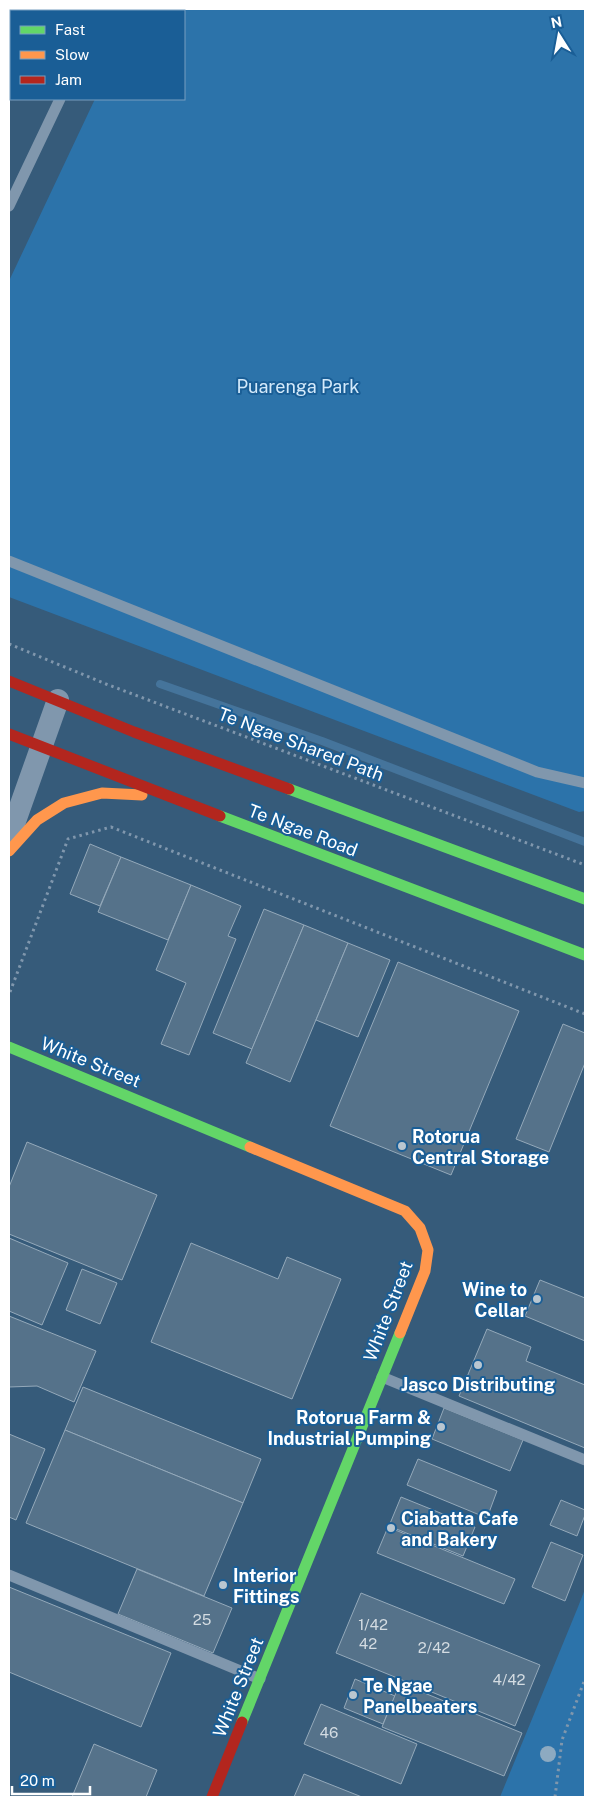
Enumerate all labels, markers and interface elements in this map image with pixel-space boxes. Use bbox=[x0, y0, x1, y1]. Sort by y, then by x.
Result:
legend bbox=[10, 10, 185, 100]
north arrow bbox=[534, 10, 584, 60]
text: N bbox=[550, 13, 563, 31]
text: Fast bbox=[55, 21, 85, 38]
text: Slow bbox=[55, 46, 90, 63]
text: Jam bbox=[55, 71, 82, 88]
park label: Puarenga Park bbox=[237, 376, 359, 397]
street label: Te Ngae Shared Path bbox=[215, 703, 387, 785]
street label: Te Ngae Road bbox=[245, 800, 361, 860]
street label: White Street bbox=[38, 1032, 144, 1092]
place label: Rotorua Central Storage bbox=[412, 1126, 549, 1168]
marker: Rotorua Central Storage bbox=[396, 1140, 408, 1152]
street label: White Street bbox=[359, 1258, 417, 1364]
place label: Wine to Cellar bbox=[462, 1279, 528, 1321]
marker: Wine to Cellar bbox=[531, 1293, 543, 1305]
marker: Jasco Distributing bbox=[472, 1359, 484, 1371]
place label: Jasco Distributing bbox=[401, 1374, 555, 1395]
place label: Rotorua Farm & Industrial Pumping bbox=[267, 1407, 431, 1449]
marker: Rotorua Farm & Industrial Pumping bbox=[435, 1421, 447, 1433]
place label: Ciabatta Cafe and Bakery bbox=[401, 1508, 519, 1550]
marker: Ciabatta Cafe and Bakery bbox=[385, 1522, 397, 1534]
place label: Interior Fittings bbox=[233, 1565, 299, 1607]
marker: Interior Fittings bbox=[217, 1579, 229, 1591]
house number: 25 bbox=[193, 1611, 211, 1628]
house number: 1/42 bbox=[358, 1616, 388, 1633]
street label: White Street bbox=[208, 1634, 268, 1740]
house number: 42 bbox=[359, 1635, 377, 1652]
house number: 2/42 bbox=[418, 1639, 450, 1656]
house number: 4/42 bbox=[492, 1671, 526, 1688]
place label: Te Ngae Panelbeaters bbox=[363, 1675, 477, 1717]
marker: Te Ngae Panelbeaters bbox=[347, 1689, 359, 1701]
house number: 46 bbox=[320, 1724, 338, 1741]
scale bar bbox=[12, 1764, 90, 1796]
text: 20 m bbox=[20, 1772, 55, 1789]

